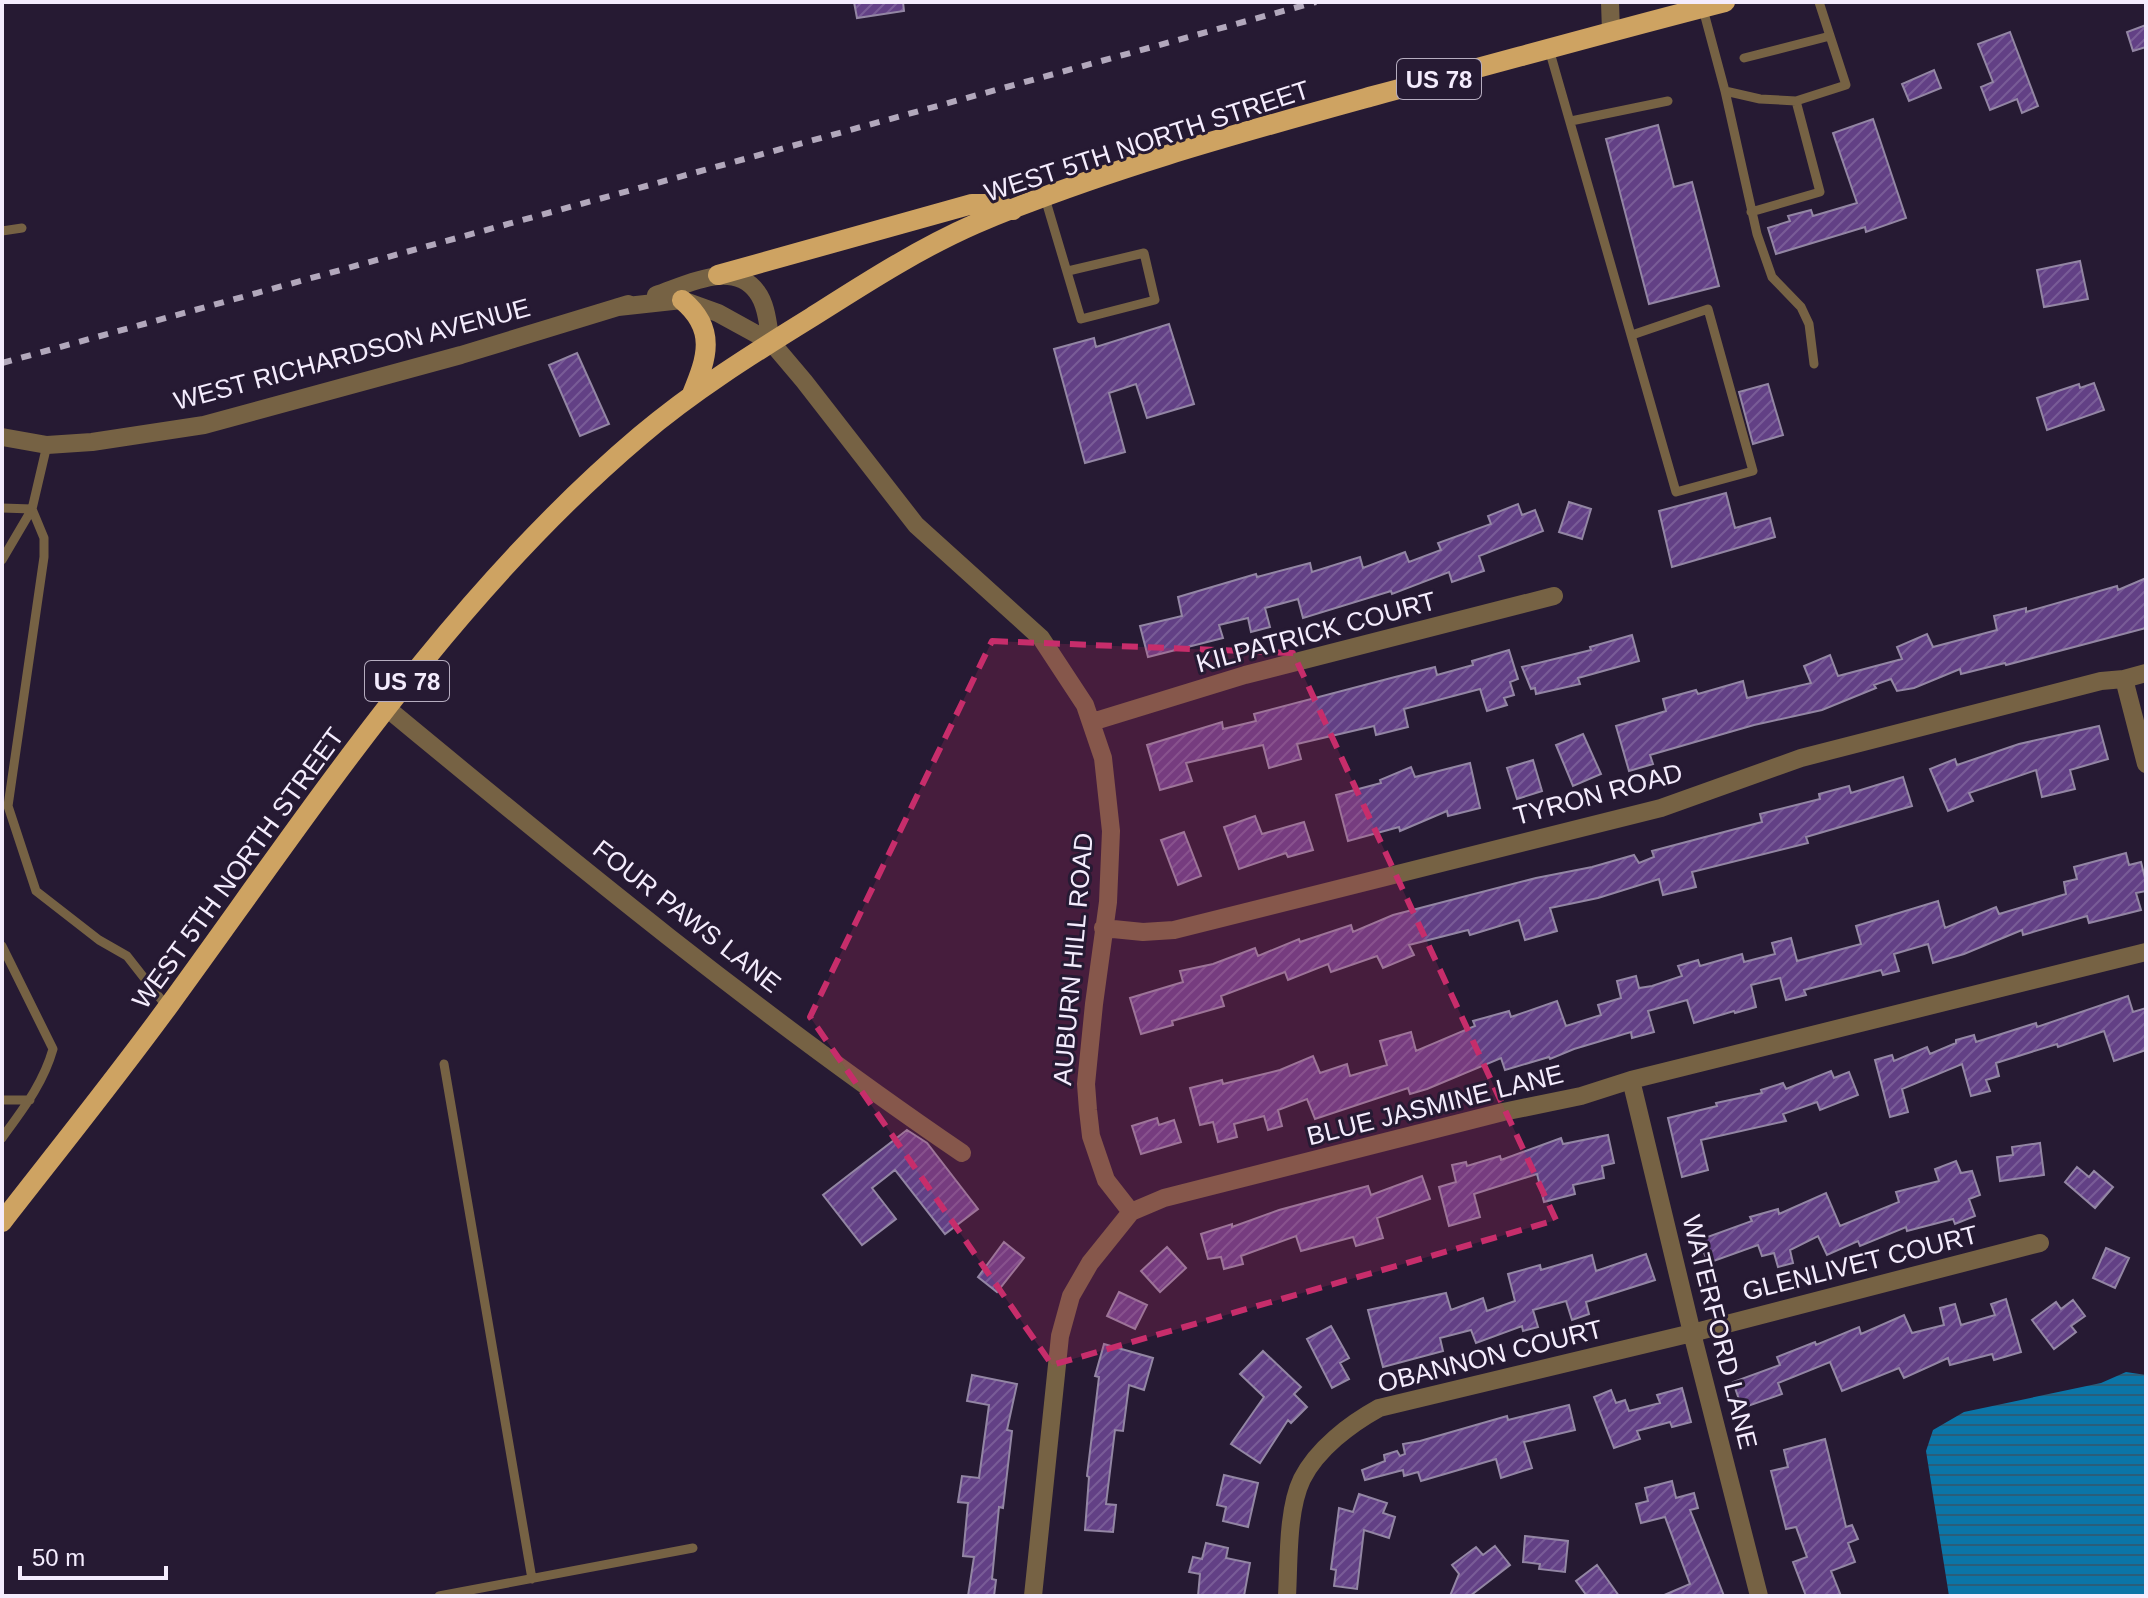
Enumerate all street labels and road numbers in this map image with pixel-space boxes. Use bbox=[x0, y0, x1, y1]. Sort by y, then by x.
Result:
road number: US 78 bbox=[1397, 59, 1481, 99]
street label: WEST 5TH NORTH STREET bbox=[981, 74, 1313, 208]
street label: WEST RICHARDSON AVENUE bbox=[171, 292, 533, 416]
street label: KILPATRICK COURT bbox=[1193, 586, 1439, 678]
road number: US 78 bbox=[365, 661, 449, 701]
street label: WEST 5TH NORTH STREET bbox=[126, 722, 350, 1014]
street label: TYRON ROAD bbox=[1510, 757, 1686, 831]
street label: AUBURN HILL ROAD bbox=[1047, 832, 1099, 1086]
street label: FOUR PAWS LANE bbox=[587, 833, 787, 999]
street label: BLUE JASMINE LANE bbox=[1304, 1059, 1566, 1151]
street label: WATERFORD LANE bbox=[1676, 1212, 1764, 1452]
street label: GLENLIVET COURT bbox=[1739, 1219, 1981, 1307]
street label: OBANNON COURT bbox=[1374, 1314, 1606, 1398]

